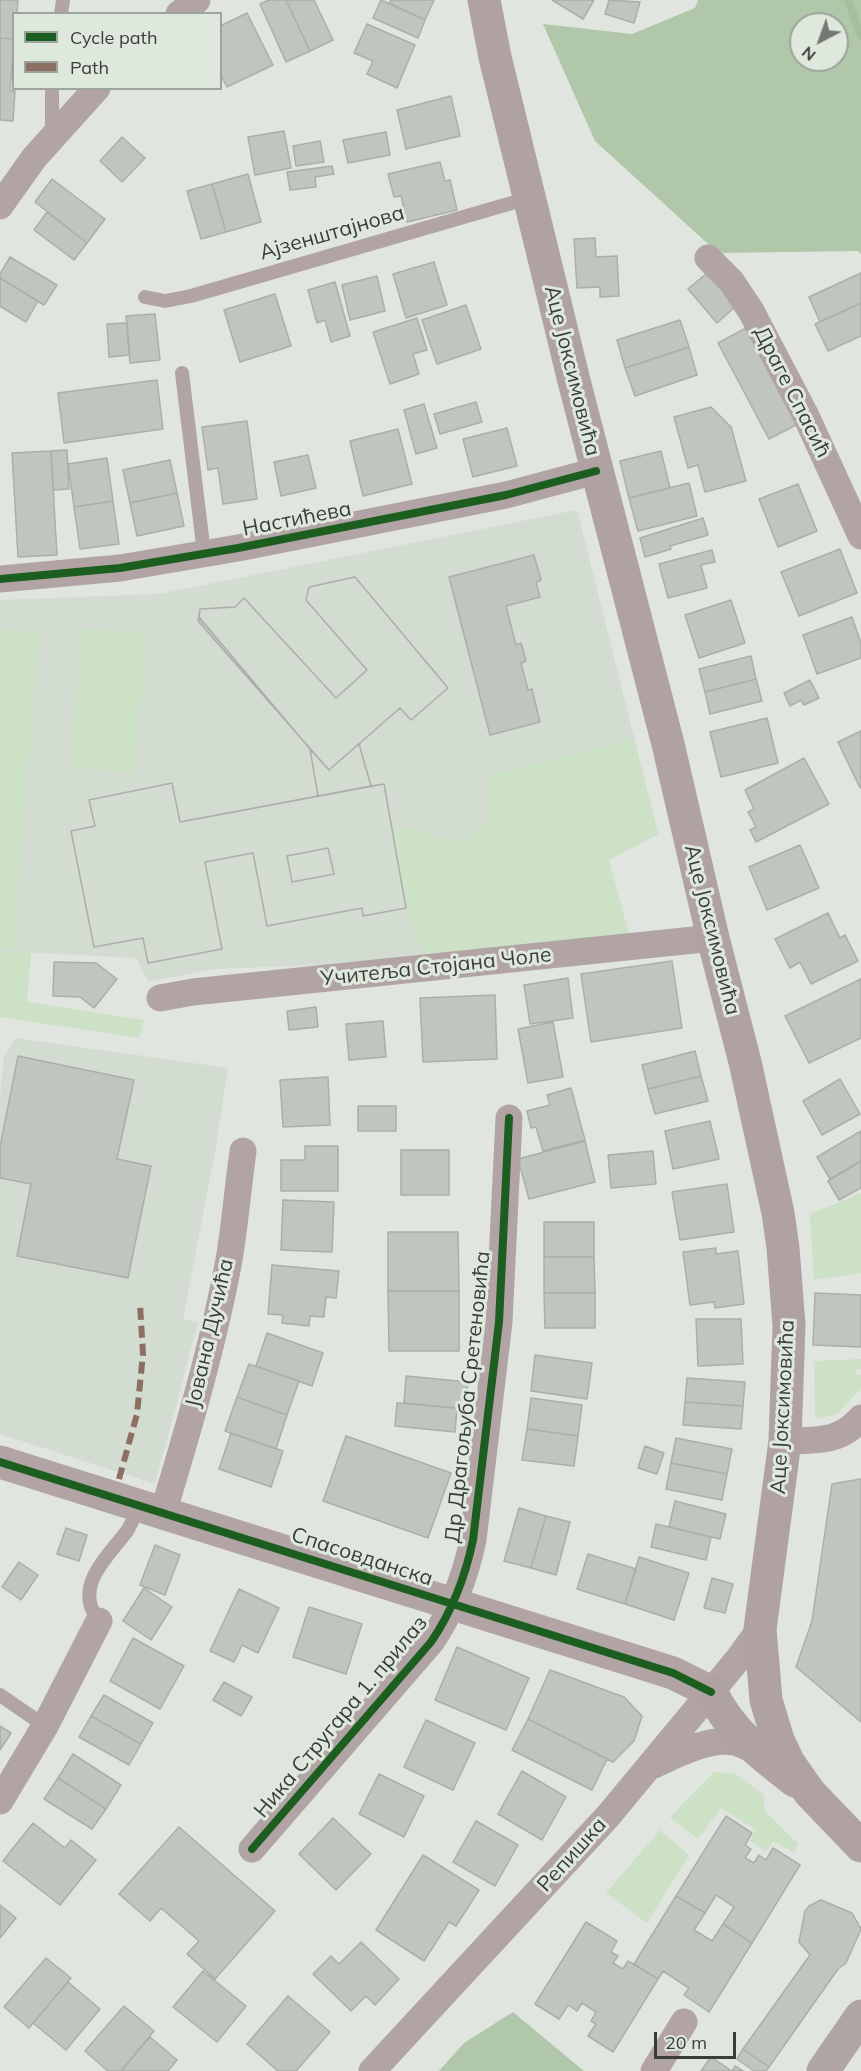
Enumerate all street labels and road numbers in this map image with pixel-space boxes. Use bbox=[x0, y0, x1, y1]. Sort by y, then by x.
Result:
street label: Ајзенштајнова bbox=[257, 200, 407, 266]
street label: Аце Јоксимовића bbox=[539, 283, 605, 459]
street label: Драге Спасић bbox=[748, 322, 836, 462]
street label: Настићева bbox=[241, 496, 353, 542]
street label: Аце Јоксимовића bbox=[679, 842, 745, 1018]
street label: Учитеља Стојана Чоле bbox=[319, 942, 553, 992]
street label: Др Драгољуба Сретеновића bbox=[440, 1250, 496, 1544]
street label: Јована Дучића bbox=[181, 1256, 239, 1410]
street label: Аце Јоксимовића bbox=[766, 1319, 800, 1495]
street label: Спасовданска bbox=[288, 1522, 436, 1592]
street label: Ника Стругара 1. прилаз bbox=[249, 1611, 433, 1823]
street label: Репишка bbox=[532, 1813, 612, 1897]

